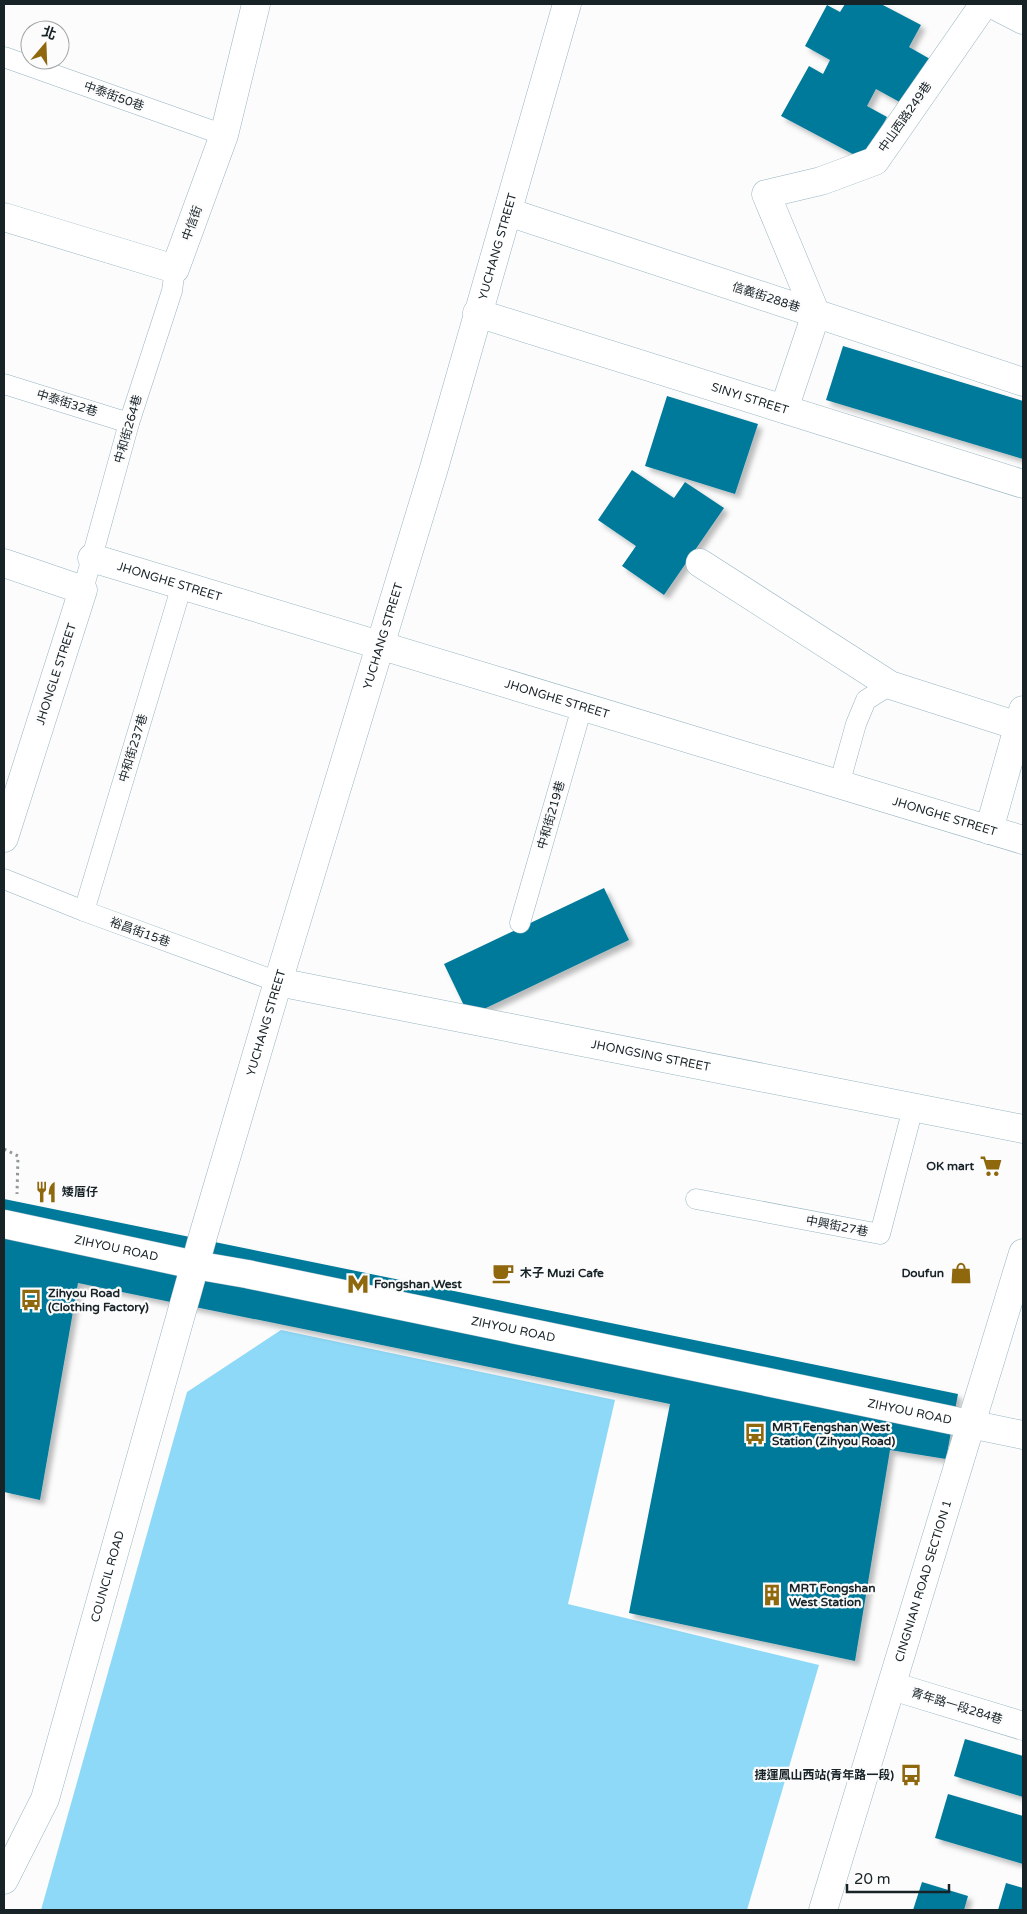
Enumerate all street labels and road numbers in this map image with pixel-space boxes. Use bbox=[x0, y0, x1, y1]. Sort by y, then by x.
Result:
street label: 中泰街50巷 bbox=[82, 79, 146, 113]
street label: 中山西路249巷 bbox=[876, 79, 934, 155]
street label: YUCHANG STREET bbox=[476, 191, 520, 301]
street label: 中信街 bbox=[179, 204, 205, 242]
street label: 信義街288巷 bbox=[730, 279, 802, 315]
street label: SINYI STREET bbox=[710, 380, 791, 417]
street label: 中泰街32巷 bbox=[35, 387, 99, 419]
street label: 中和街264巷 bbox=[112, 393, 144, 465]
street label: JHONGHE STREET bbox=[116, 559, 224, 604]
street label: YUCHANG STREET bbox=[360, 580, 406, 691]
street label: JHONGLE STREET bbox=[33, 621, 79, 727]
street label: JHONGHE STREET bbox=[503, 676, 612, 722]
street label: 中和街237巷 bbox=[116, 712, 150, 784]
street label: 中和街219巷 bbox=[535, 779, 567, 851]
street label: JHONGHE STREET bbox=[891, 794, 999, 839]
street label: 裕昌街15巷 bbox=[108, 915, 172, 949]
street label: YUCHANG STREET bbox=[244, 967, 289, 1078]
street label: JHONGSING STREET bbox=[590, 1037, 712, 1074]
street label: 中興街27巷 bbox=[805, 1213, 869, 1239]
street label: ZIHYOU ROAD bbox=[73, 1232, 160, 1264]
street label: ZIHYOU ROAD bbox=[470, 1314, 557, 1345]
street label: ZIHYOU ROAD bbox=[866, 1396, 953, 1427]
street label: CINGNIAN ROAD SECTION 1 bbox=[892, 1498, 954, 1664]
street label: COUNCIL ROAD bbox=[88, 1529, 127, 1624]
street label: 青年路一段284巷 bbox=[910, 1685, 1004, 1727]

